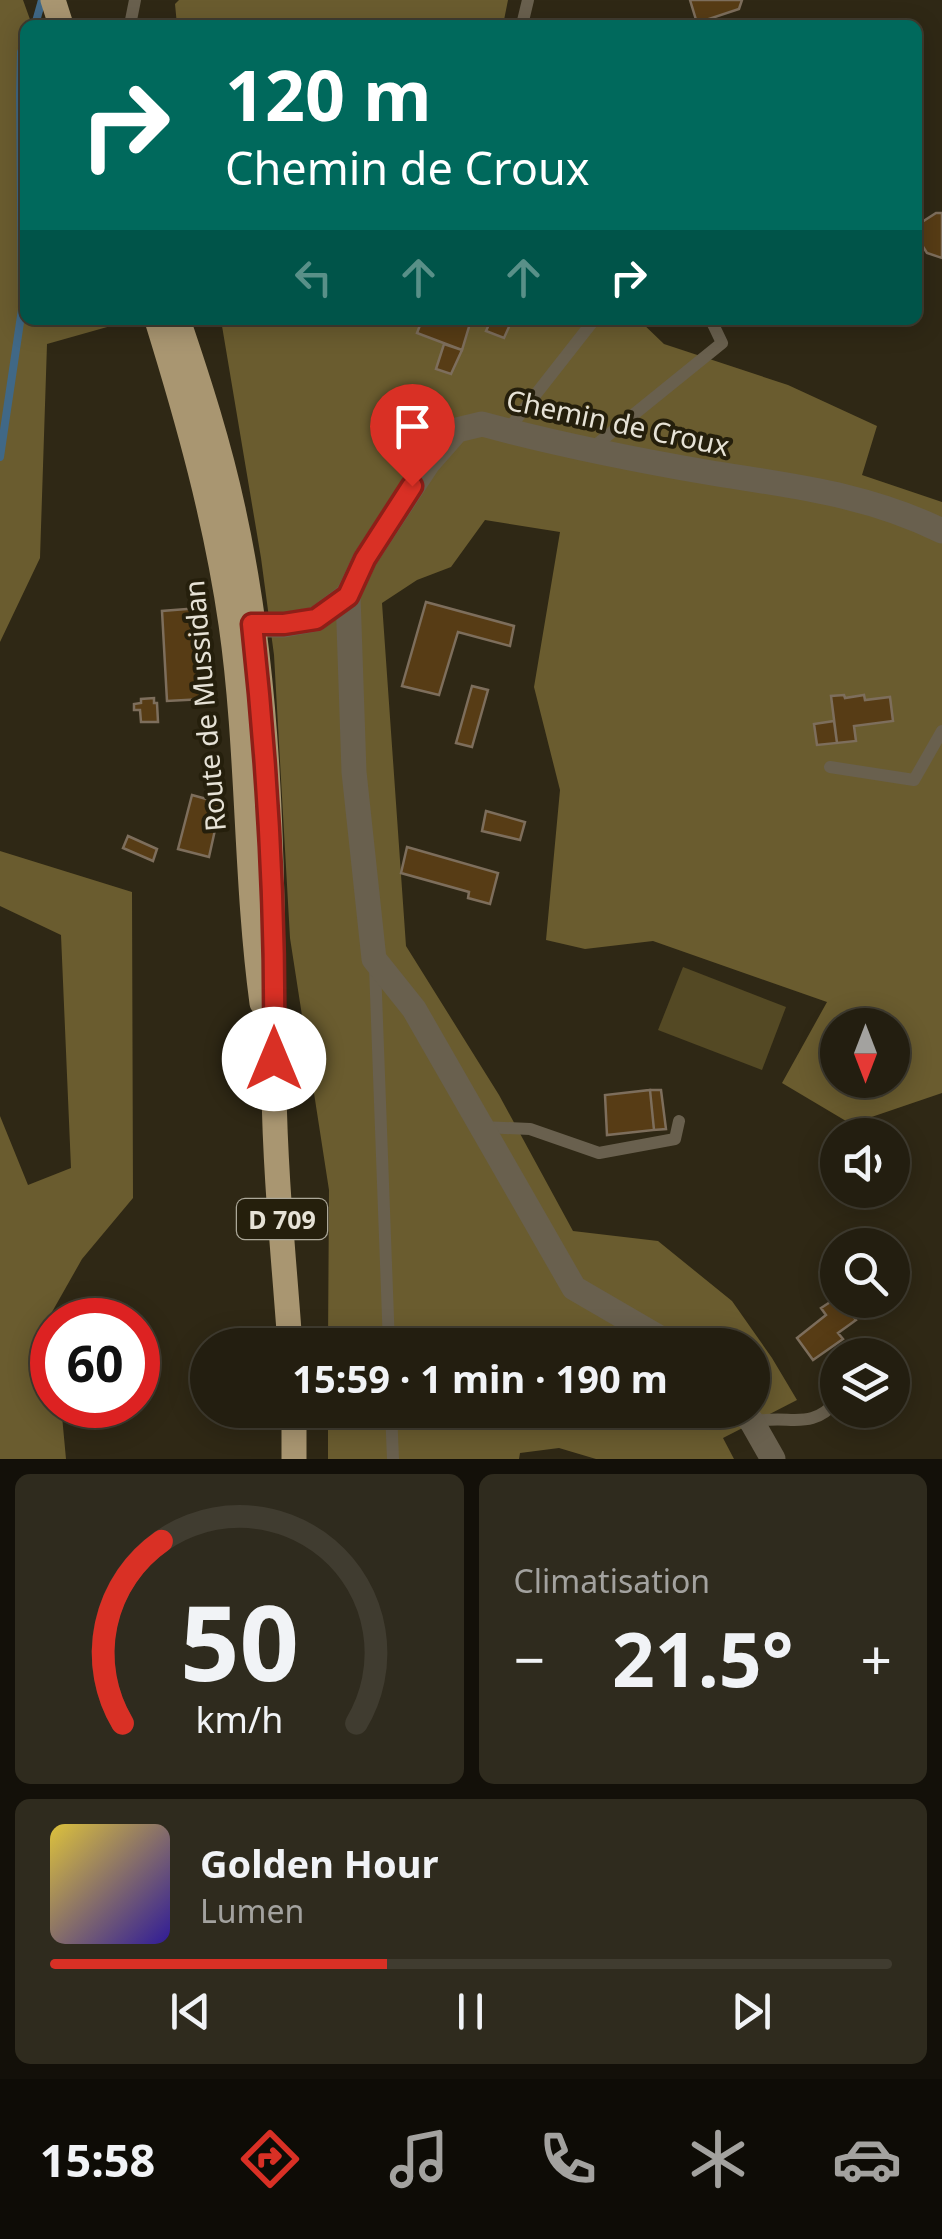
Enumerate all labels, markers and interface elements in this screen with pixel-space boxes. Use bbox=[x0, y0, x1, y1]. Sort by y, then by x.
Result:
text: 120 m bbox=[225, 46, 432, 142]
icon: right bbox=[60, 60, 190, 190]
text: Chemin de Croux bbox=[225, 137, 590, 198]
icon: left bbox=[286, 250, 341, 305]
icon: ahead bbox=[391, 250, 446, 305]
icon: ahead bbox=[496, 250, 551, 305]
icon: right bbox=[601, 250, 656, 305]
street label: Chemin de Croux bbox=[503, 380, 733, 464]
pin bbox=[370, 384, 455, 487]
icon: arrive bbox=[385, 399, 440, 454]
street label: Route de Mussidan bbox=[174, 579, 234, 833]
position arrow bbox=[222, 1007, 326, 1111]
north arrow bbox=[820, 1008, 910, 1098]
map controls bbox=[820, 1008, 910, 1428]
button: sound bbox=[820, 1118, 910, 1208]
road number: D 709 bbox=[237, 1199, 327, 1239]
button: search bbox=[820, 1228, 910, 1318]
speed limit sign: 60 bbox=[30, 1298, 160, 1428]
button: layers bbox=[820, 1338, 910, 1428]
text: 15:59 · 1 min · 190 m bbox=[292, 1352, 668, 1404]
text: Climatisation bbox=[514, 1559, 710, 1602]
text: 50 bbox=[180, 1570, 299, 1711]
text: 21.5° bbox=[612, 1607, 794, 1709]
text: − bbox=[514, 1621, 545, 1696]
text: + bbox=[861, 1621, 892, 1696]
text: km/h bbox=[195, 1695, 283, 1743]
text: Golden Hour bbox=[200, 1837, 438, 1889]
text: Lumen bbox=[200, 1889, 304, 1932]
icon: previous bbox=[163, 1984, 218, 2039]
icon: pause bbox=[443, 1984, 498, 2039]
icon: next bbox=[724, 1984, 779, 2039]
icon: directions bbox=[235, 2124, 305, 2194]
icon: music bbox=[384, 2124, 454, 2194]
icon: phone bbox=[533, 2124, 603, 2194]
icon: climate bbox=[683, 2124, 753, 2194]
icon: car bbox=[832, 2124, 902, 2194]
text: 15:58 bbox=[40, 2129, 155, 2190]

